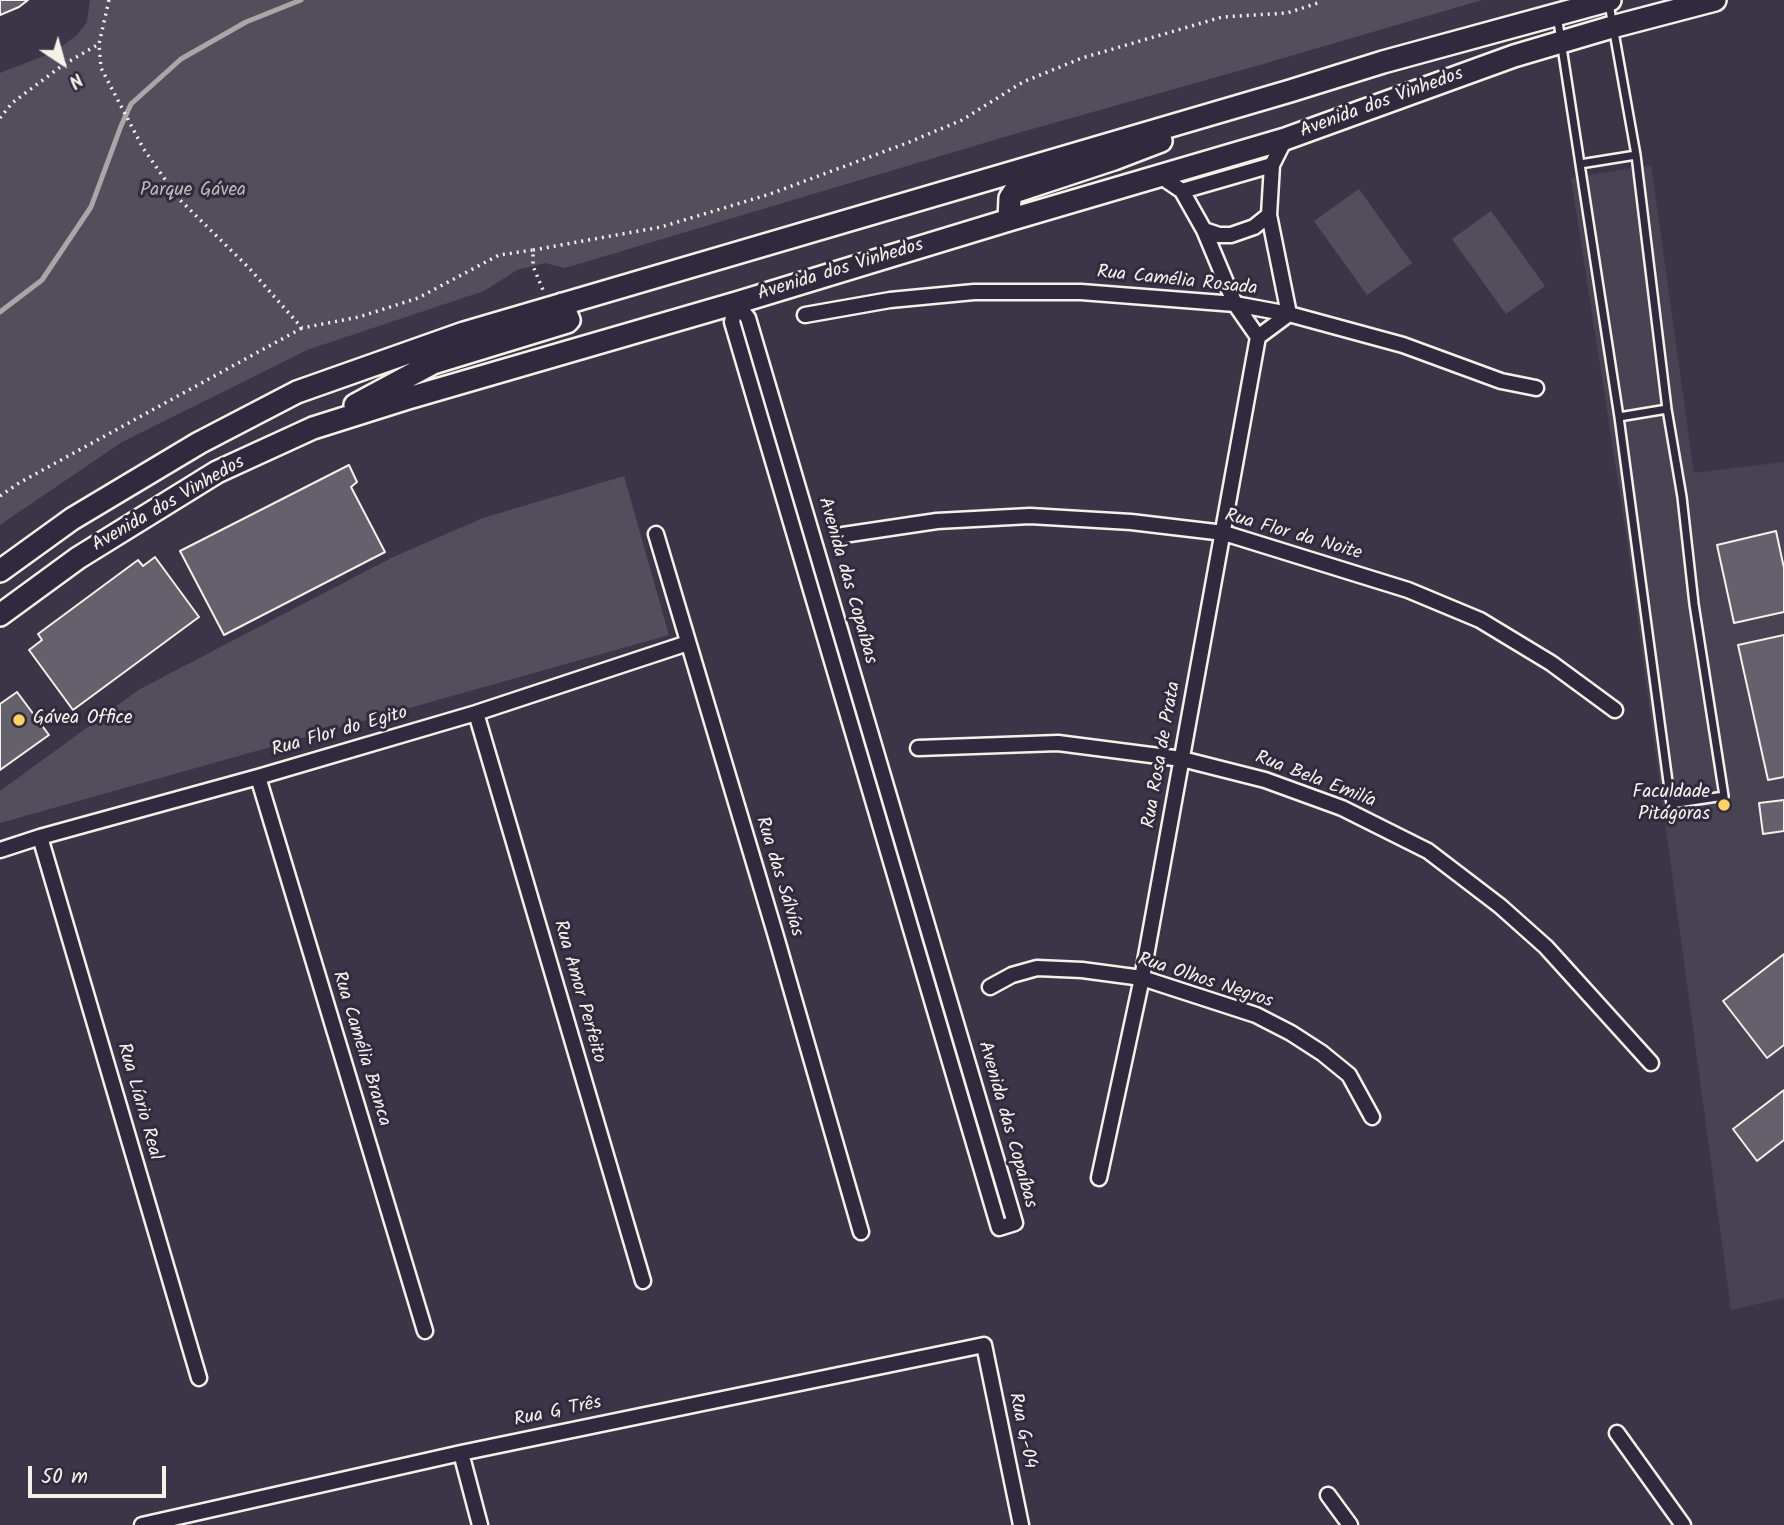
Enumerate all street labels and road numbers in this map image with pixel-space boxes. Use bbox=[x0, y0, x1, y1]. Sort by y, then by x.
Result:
street label: Avenida dos Vinhedos bbox=[1297, 64, 1467, 144]
street label: Avenida dos Vinhedos bbox=[755, 235, 927, 307]
street label: Rua Camélia Rosada bbox=[1096, 262, 1258, 302]
street label: Avenida dos Vinhedos bbox=[89, 452, 249, 558]
street label: Avenida das Copaíbas bbox=[811, 495, 881, 667]
street label: Rua Flor da Noite bbox=[1222, 506, 1364, 566]
street label: Rua Rosa de Prata bbox=[1139, 680, 1187, 830]
street label: Rua Flor do Egito bbox=[269, 703, 411, 763]
street label: Rua Bela Emilía bbox=[1251, 748, 1379, 814]
street label: Rua das Sálvías bbox=[749, 814, 807, 940]
street label: Rua Amor Perfeito bbox=[547, 918, 609, 1066]
street label: Rua Olhos Negros bbox=[1134, 949, 1276, 1015]
street label: Rua Camélia Branca bbox=[326, 969, 394, 1129]
street label: Avenida das Copaíbas bbox=[971, 1039, 1041, 1211]
street label: Rua Líario Real bbox=[110, 1041, 166, 1163]
street label: Rua G-04 bbox=[1002, 1391, 1040, 1471]
street label: Rua G Três bbox=[512, 1393, 604, 1433]

